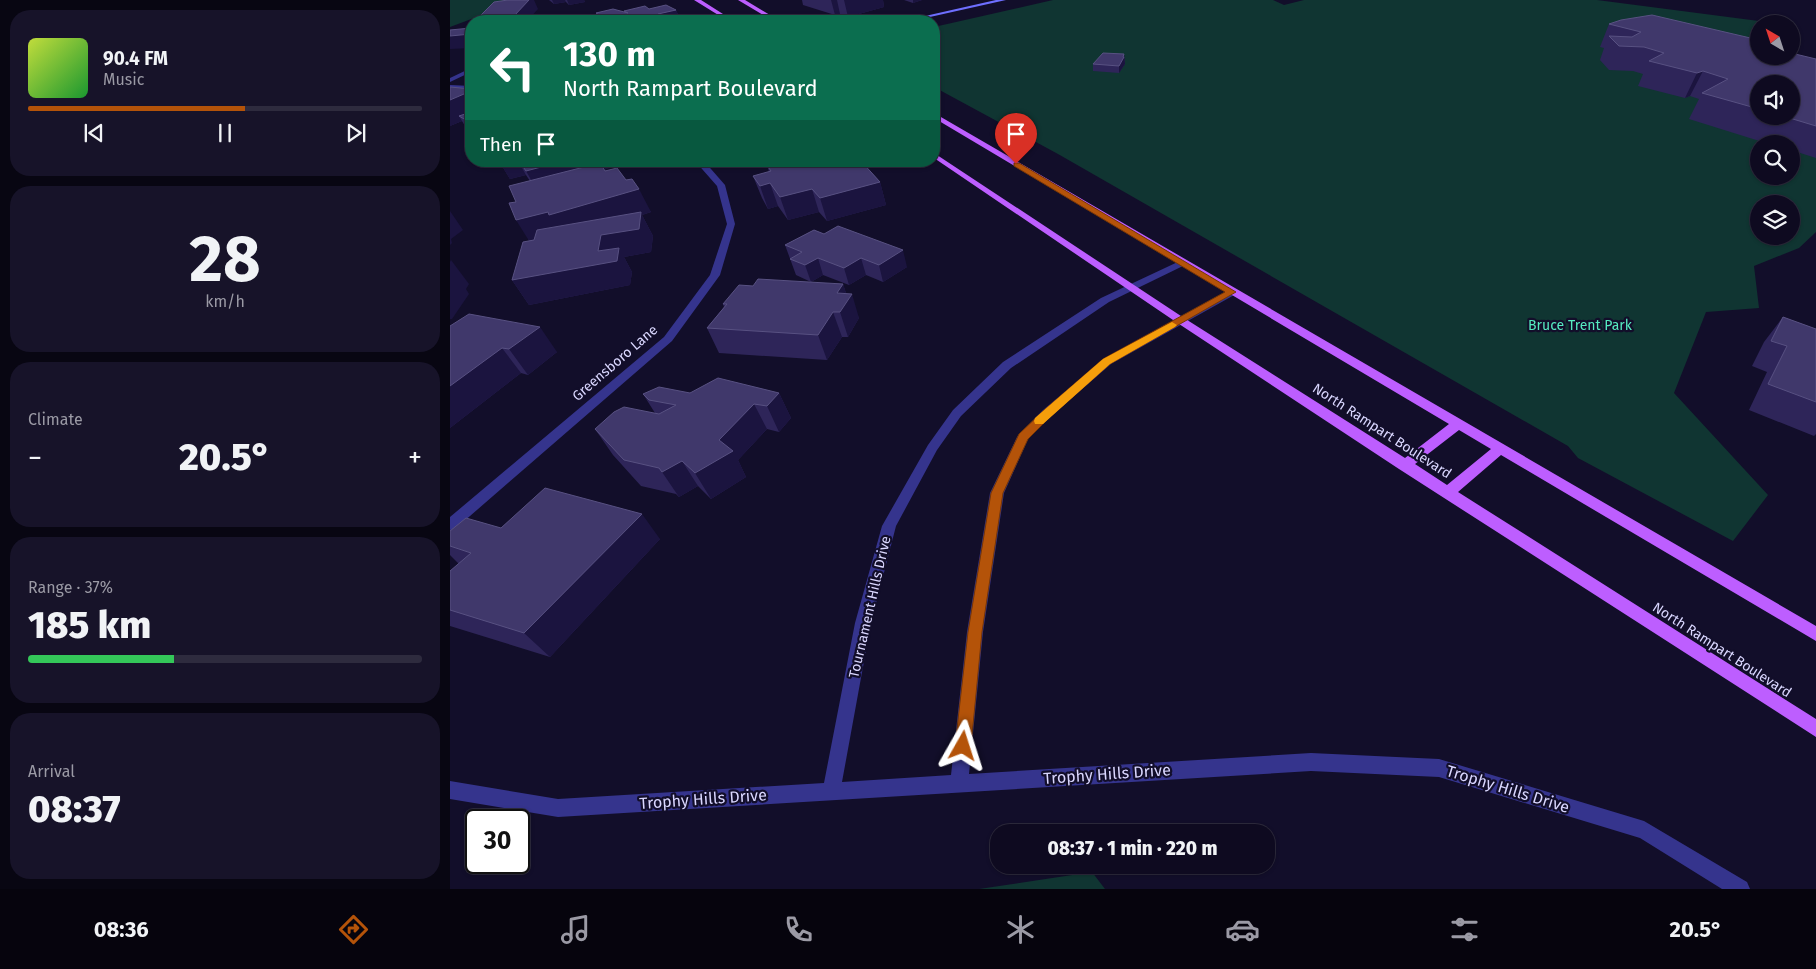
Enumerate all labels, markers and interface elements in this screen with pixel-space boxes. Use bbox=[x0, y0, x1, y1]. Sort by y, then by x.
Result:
north arrow bbox=[1750, 15, 1800, 65]
map controls bbox=[1750, 15, 1800, 245]
text: 130 m bbox=[563, 33, 656, 75]
icon: left bbox=[480, 35, 545, 100]
text: 90.4 FM bbox=[103, 47, 168, 70]
text: Music bbox=[103, 70, 144, 89]
text: North Rampart Boulevard bbox=[563, 75, 818, 102]
button: sound bbox=[1750, 75, 1800, 125]
pin bbox=[995, 113, 1037, 164]
icon: previous bbox=[80, 119, 108, 147]
icon: pause bbox=[211, 119, 239, 147]
icon: next bbox=[342, 119, 370, 147]
icon: arrive bbox=[1002, 120, 1030, 148]
icon: arrive bbox=[532, 130, 560, 158]
text: Then bbox=[480, 133, 522, 156]
button: search bbox=[1750, 135, 1800, 185]
button: layers bbox=[1750, 195, 1800, 245]
text: 28 bbox=[189, 220, 261, 298]
text: km/h bbox=[205, 292, 245, 311]
park label: Bruce Trent Park bbox=[1528, 317, 1633, 334]
street label: Greensboro Lane bbox=[569, 321, 661, 405]
street label: North Rampart Boulevard bbox=[1309, 380, 1455, 482]
text: Climate bbox=[28, 410, 83, 429]
text: 20.5° bbox=[179, 434, 271, 480]
text: − bbox=[28, 441, 42, 474]
text: + bbox=[408, 441, 422, 474]
street label: Tournament Hills Drive bbox=[845, 534, 895, 680]
text: Range · 37% bbox=[28, 578, 113, 597]
street label: North Rampart Boulevard bbox=[1649, 599, 1795, 701]
text: 185 km bbox=[28, 602, 151, 648]
position arrow bbox=[936, 719, 988, 771]
street label: Trophy Hills Drive bbox=[1043, 760, 1171, 788]
street label: Trophy Hills Drive bbox=[1444, 761, 1572, 817]
text: Arrival bbox=[28, 762, 75, 781]
street label: Trophy Hills Drive bbox=[639, 785, 767, 813]
text: 08:37 bbox=[28, 786, 121, 832]
speed limit sign: 30 bbox=[465, 809, 530, 874]
text: 08:37 · 1 min · 220 m bbox=[1048, 837, 1217, 860]
icon: directions bbox=[336, 912, 371, 947]
icon: music bbox=[558, 912, 593, 947]
icon: phone bbox=[781, 912, 816, 947]
icon: climate bbox=[1003, 912, 1038, 947]
icon: car bbox=[1225, 912, 1260, 947]
icon: filters bbox=[1447, 912, 1482, 947]
text: 08:36 bbox=[94, 916, 149, 943]
text: 20.5° bbox=[1670, 916, 1722, 943]

